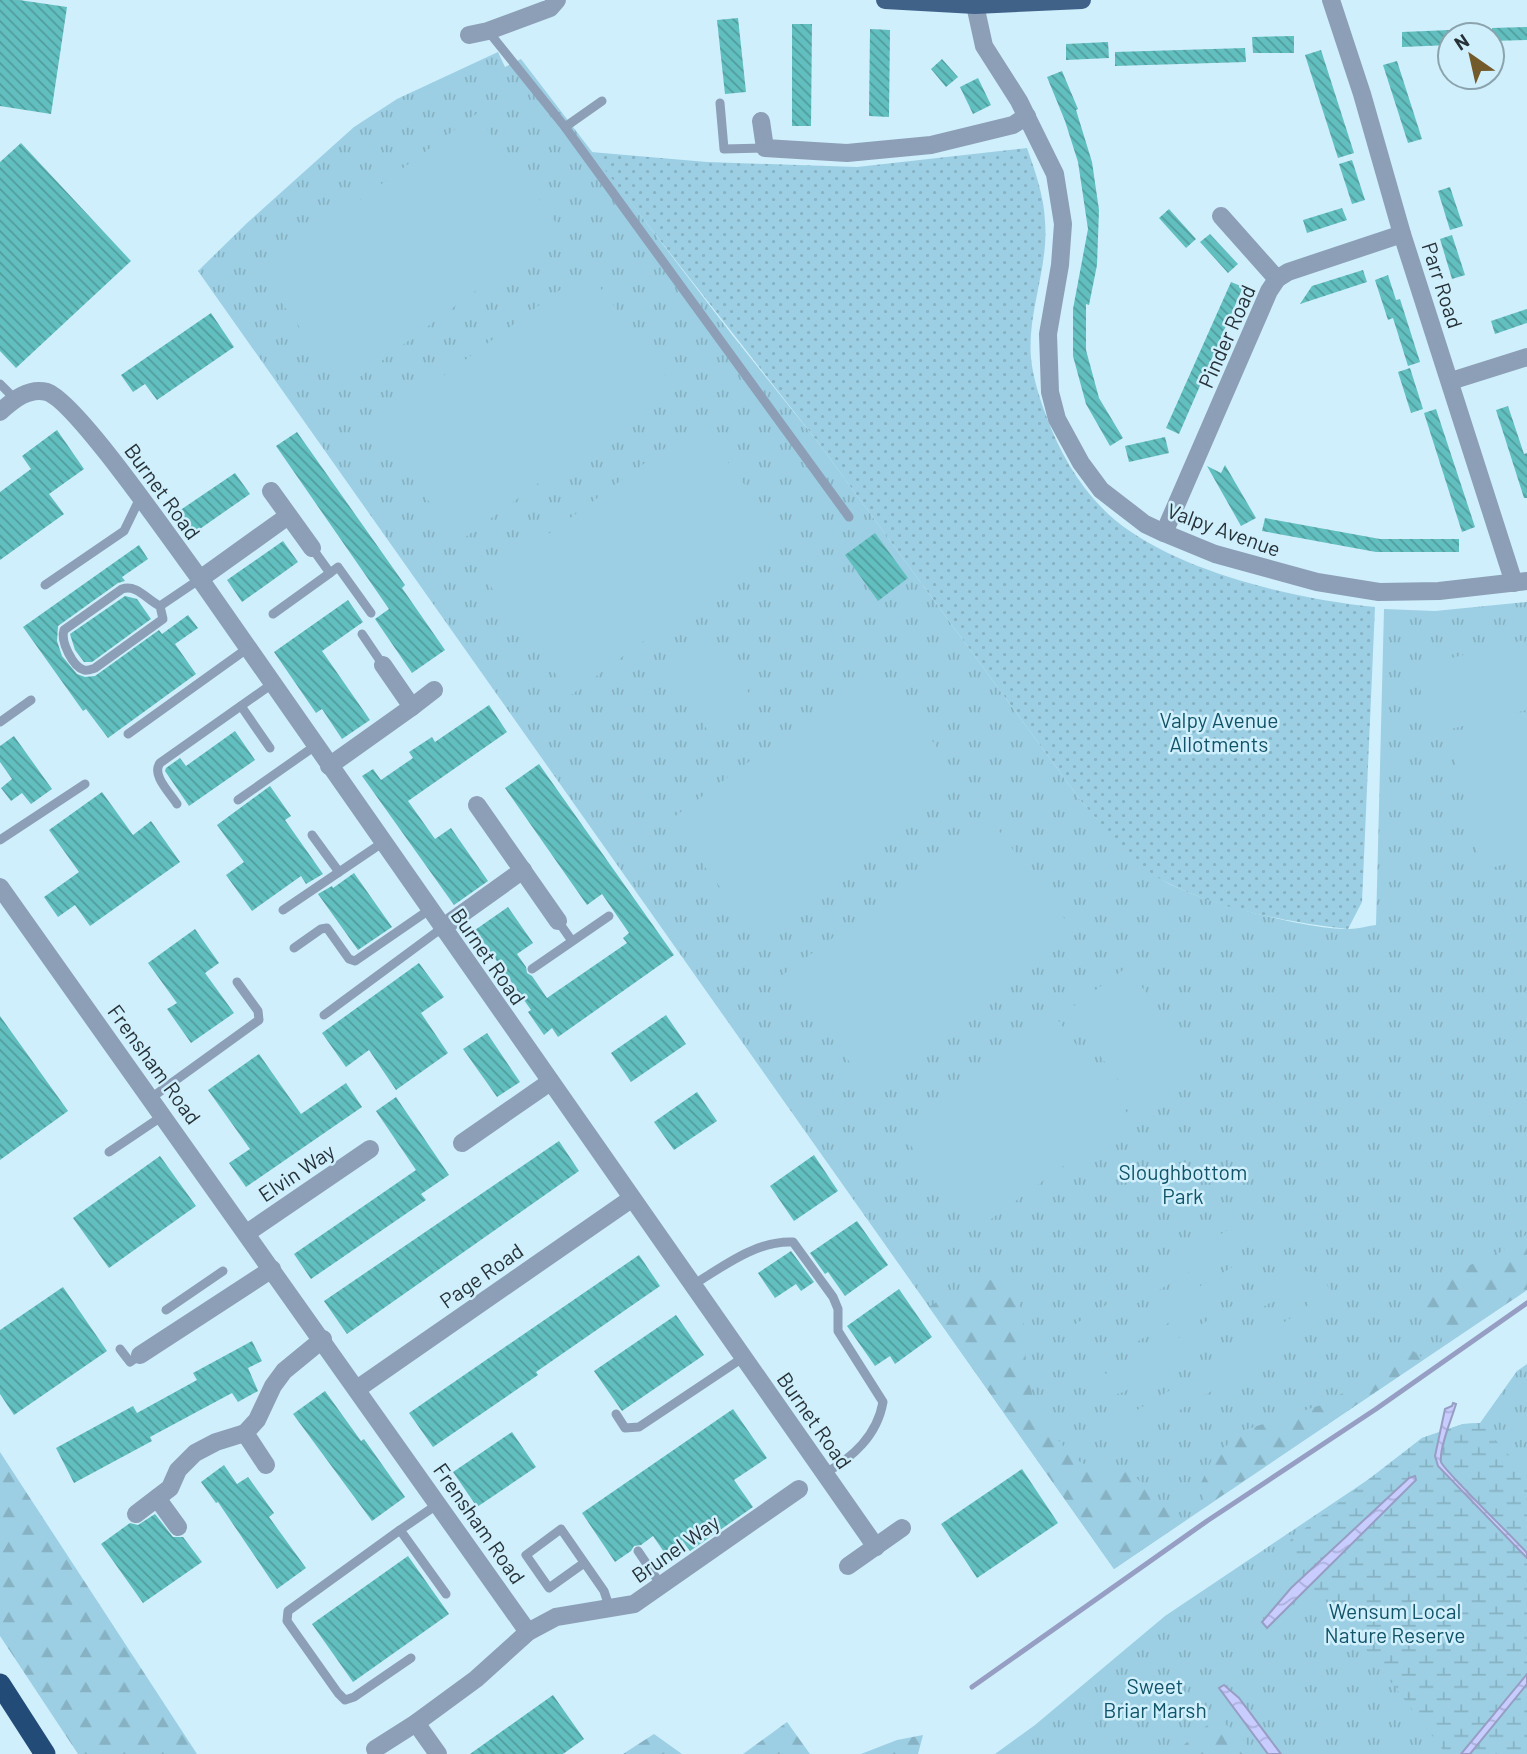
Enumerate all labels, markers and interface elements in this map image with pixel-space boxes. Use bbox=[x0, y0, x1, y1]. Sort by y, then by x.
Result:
north arrow bbox=[1436, 21, 1506, 91]
text: N bbox=[1450, 28, 1473, 55]
street label: Parr Road bbox=[1417, 239, 1469, 331]
street label: Pinder Road bbox=[1192, 281, 1260, 391]
street label: Burnet Road bbox=[120, 438, 206, 544]
street label: Valpy Avenue bbox=[1164, 497, 1284, 561]
park label: Valpy Avenue Allotments bbox=[1160, 707, 1278, 756]
street label: Burnet Road bbox=[447, 903, 531, 1009]
street label: Frensham Road bbox=[103, 999, 207, 1129]
street label: Elvin Way bbox=[253, 1137, 339, 1206]
park label: Sloughbottom Park bbox=[1119, 1159, 1247, 1208]
street label: Page Road bbox=[434, 1237, 528, 1313]
street label: Burnet Road bbox=[773, 1367, 857, 1473]
street label: Frensham Road bbox=[429, 1458, 531, 1588]
street label: Brunel Way bbox=[626, 1509, 724, 1587]
park label: Wensum Local Nature Reserve bbox=[1325, 1598, 1465, 1647]
park label: Sweet Briar Marsh bbox=[1103, 1673, 1207, 1722]

